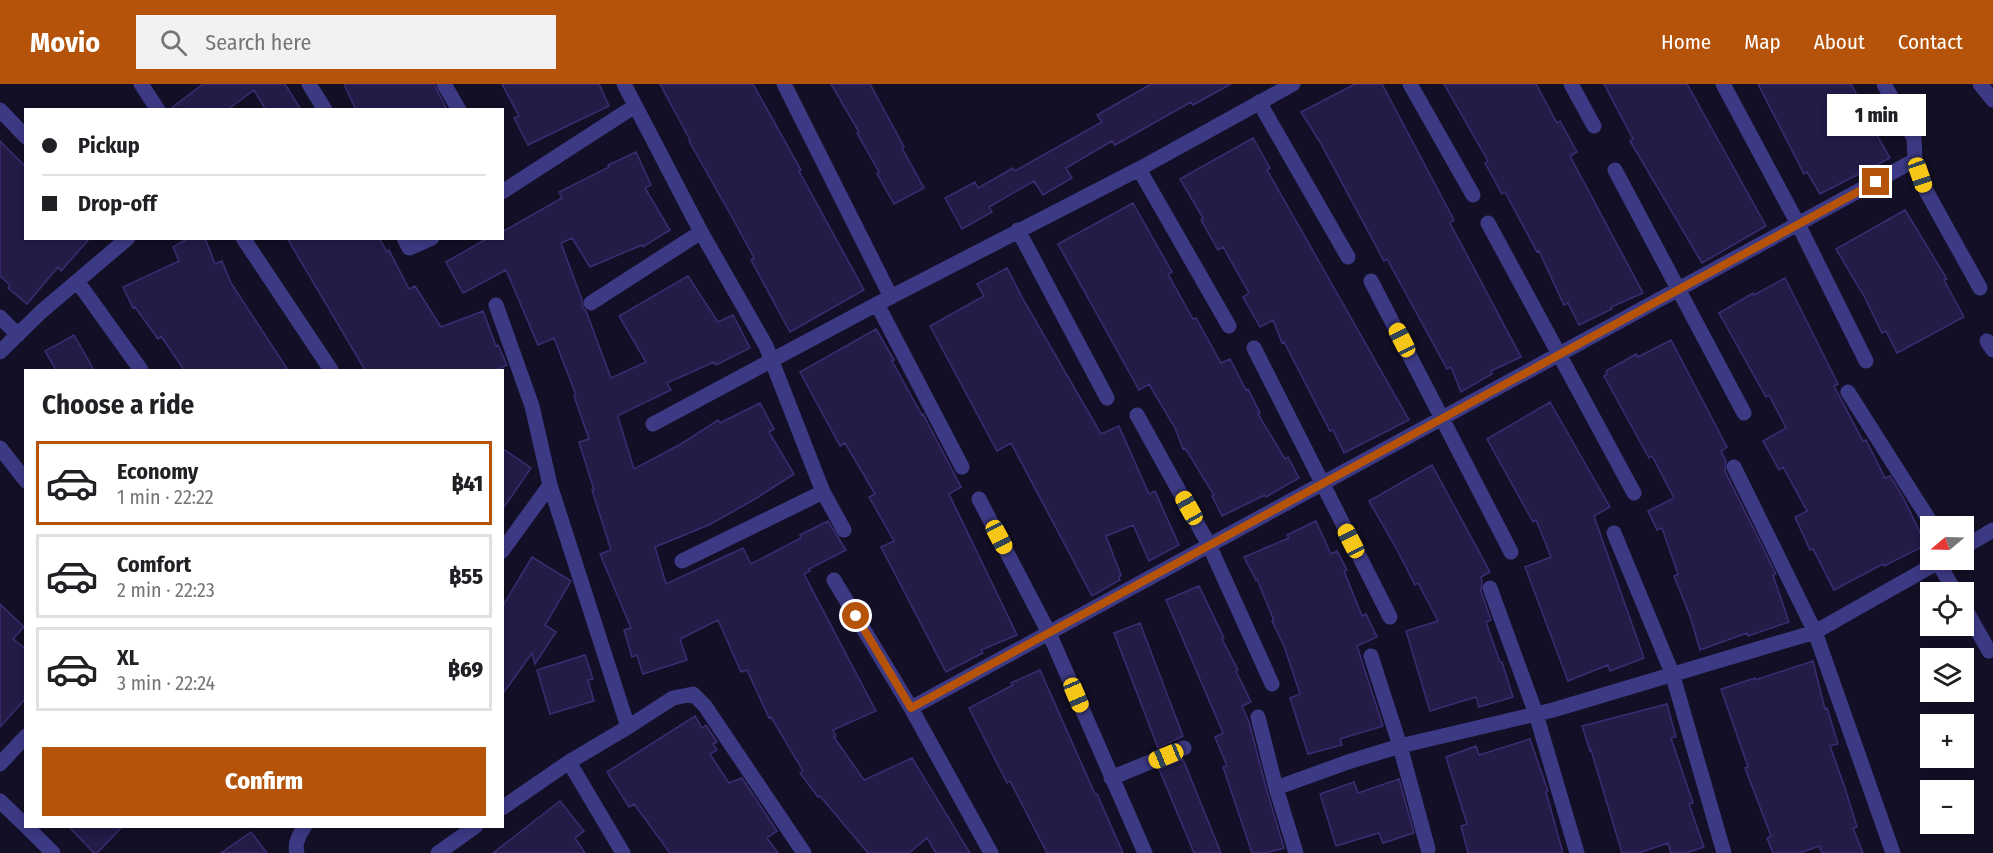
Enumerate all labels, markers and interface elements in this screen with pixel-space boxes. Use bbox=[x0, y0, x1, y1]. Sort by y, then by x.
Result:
search box bbox=[136, 15, 556, 69]
text: Movio bbox=[30, 26, 100, 59]
icon: search bbox=[157, 26, 190, 59]
text: Search here bbox=[205, 29, 311, 56]
text: Home bbox=[1661, 29, 1711, 55]
text: Map bbox=[1744, 29, 1781, 55]
text: About bbox=[1814, 29, 1865, 55]
text: Contact bbox=[1898, 29, 1963, 55]
callout: 1 min bbox=[1826, 95, 1926, 137]
text: 1 min bbox=[1855, 103, 1898, 127]
text: Pickup bbox=[78, 132, 140, 159]
car bbox=[1906, 155, 1934, 195]
route end bbox=[1862, 168, 1889, 195]
text: Drop-off bbox=[78, 190, 157, 217]
car bbox=[1386, 320, 1418, 360]
text: Choose a ride bbox=[42, 389, 194, 421]
icon: car bbox=[45, 456, 99, 510]
text: Economy bbox=[117, 458, 198, 485]
text: ฿41 bbox=[452, 470, 483, 497]
text: 1 min · 22:22 bbox=[117, 485, 214, 509]
car bbox=[1172, 488, 1206, 528]
north arrow bbox=[1920, 516, 1974, 570]
map controls bbox=[1920, 516, 1974, 834]
car bbox=[983, 517, 1015, 557]
car bbox=[1335, 521, 1367, 561]
icon: car bbox=[45, 549, 99, 603]
text: Comfort bbox=[117, 551, 191, 578]
text: ฿55 bbox=[449, 563, 483, 590]
text: 2 min · 22:23 bbox=[117, 578, 215, 602]
button: locate bbox=[1920, 582, 1974, 636]
route start bbox=[842, 602, 869, 629]
icon: car bbox=[45, 642, 99, 696]
text: XL bbox=[117, 644, 139, 671]
button: layers bbox=[1920, 648, 1974, 702]
text: ฿69 bbox=[448, 656, 483, 683]
text: 3 min · 22:24 bbox=[117, 671, 215, 695]
car bbox=[1061, 675, 1091, 715]
button: + bbox=[1920, 714, 1974, 768]
car bbox=[1146, 741, 1186, 771]
button: Confirm bbox=[42, 747, 486, 816]
button: − bbox=[1920, 780, 1974, 834]

